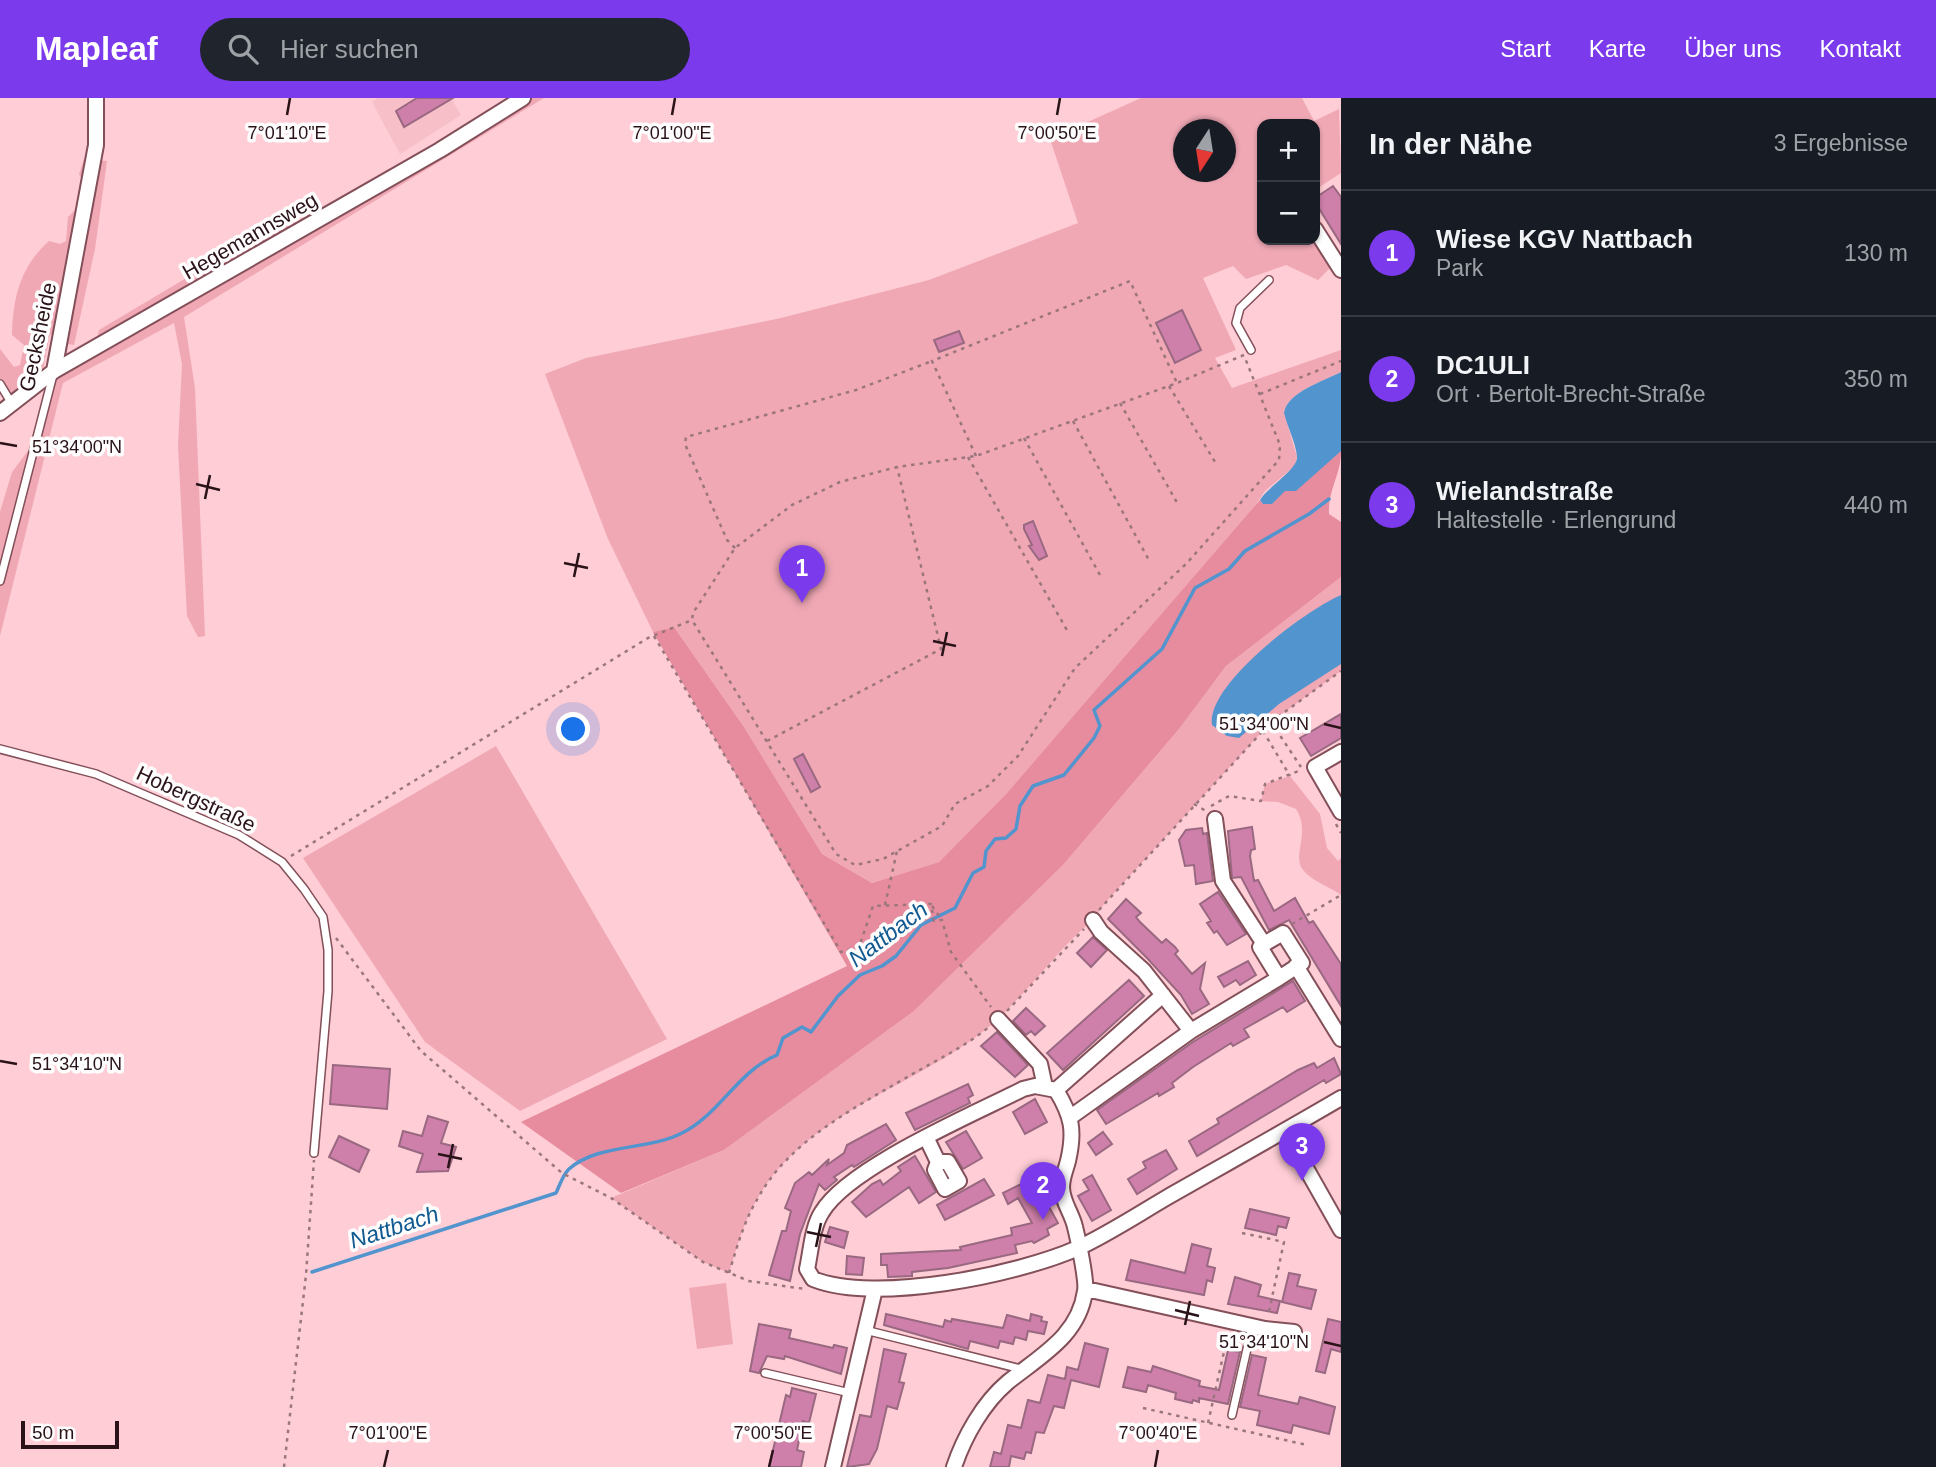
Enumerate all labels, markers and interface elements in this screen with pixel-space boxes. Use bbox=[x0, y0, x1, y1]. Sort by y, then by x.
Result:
search box bbox=[200, 18, 690, 81]
text: Mapleaf bbox=[35, 30, 158, 67]
icon: search bbox=[224, 30, 262, 68]
text: Hier suchen bbox=[280, 34, 419, 64]
text: Start bbox=[1500, 35, 1551, 62]
text: Karte bbox=[1589, 35, 1646, 62]
text: Über uns bbox=[1684, 35, 1782, 62]
text: Kontakt bbox=[1820, 35, 1901, 62]
north arrow bbox=[1173, 119, 1236, 182]
map controls bbox=[1257, 119, 1320, 245]
button: + bbox=[1257, 119, 1320, 182]
text: 7°01'10"E bbox=[247, 123, 327, 143]
text: 7°01'00"E bbox=[632, 123, 712, 143]
text: 7°00'50"E bbox=[1017, 123, 1097, 143]
text: In der Nähe bbox=[1369, 127, 1532, 160]
text: 3 Ergebnisse bbox=[1774, 130, 1908, 156]
button: − bbox=[1257, 182, 1320, 245]
street label: Hegemannsweg bbox=[178, 188, 321, 283]
text: Wiese KGV Nattbach bbox=[1436, 224, 1693, 254]
text: 1 bbox=[1386, 240, 1398, 266]
text: 130 m bbox=[1844, 240, 1908, 266]
text: Park bbox=[1436, 255, 1483, 281]
street label: Gecksheide bbox=[15, 280, 60, 394]
text: DC1ULI bbox=[1436, 350, 1530, 380]
text: 2 bbox=[1386, 366, 1398, 392]
text: 350 m bbox=[1844, 366, 1908, 392]
text: Ort · Bertolt-Brecht-Straße bbox=[1436, 381, 1706, 407]
text: 51°34'00"N bbox=[32, 437, 122, 457]
text: Wielandstraße bbox=[1436, 476, 1613, 506]
text: 3 bbox=[1386, 492, 1398, 518]
text: 440 m bbox=[1844, 492, 1908, 518]
text: Haltestelle · Erlengrund bbox=[1436, 507, 1676, 533]
pin: 1 bbox=[779, 545, 825, 603]
your location bbox=[556, 712, 590, 746]
text: 51°34'00"N bbox=[1219, 714, 1309, 734]
street label: Hobergstraße bbox=[133, 761, 259, 836]
water label: Nattbach bbox=[843, 896, 933, 972]
text: 51°34'10"N bbox=[32, 1054, 122, 1074]
pin: 3 bbox=[1279, 1123, 1325, 1181]
pin: 2 bbox=[1020, 1162, 1066, 1220]
water label: Nattbach bbox=[346, 1200, 442, 1254]
text: 51°34'10"N bbox=[1219, 1332, 1309, 1352]
scale bar bbox=[21, 1418, 119, 1450]
text: 50 m bbox=[32, 1422, 74, 1443]
text: 7°01'00"E bbox=[348, 1423, 428, 1443]
text: 7°00'50"E bbox=[733, 1423, 813, 1443]
text: 7°00'40"E bbox=[1118, 1423, 1198, 1443]

